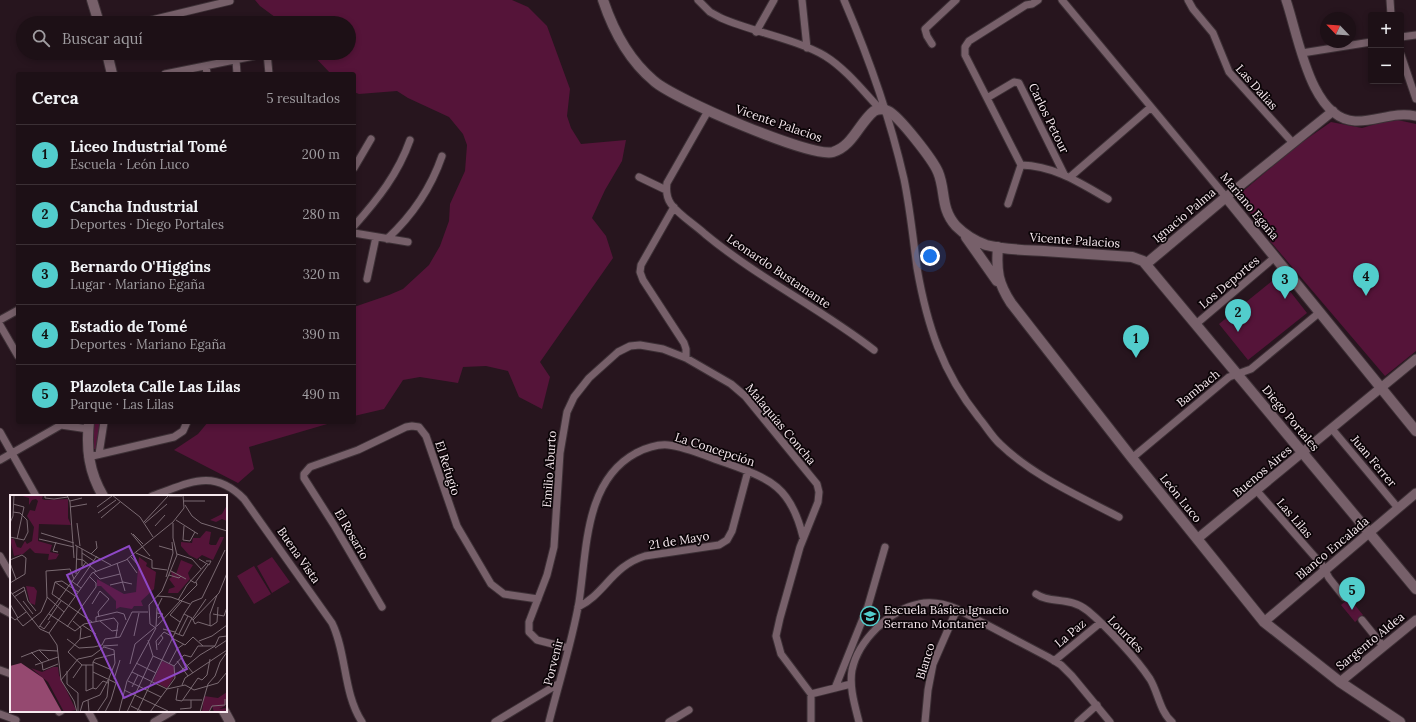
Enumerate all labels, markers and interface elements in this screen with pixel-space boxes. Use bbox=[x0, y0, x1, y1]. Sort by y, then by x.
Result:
north arrow bbox=[1320, 12, 1356, 48]
map controls bbox=[1368, 12, 1404, 84]
button: + bbox=[1368, 12, 1404, 48]
search box bbox=[16, 16, 356, 60]
icon: search bbox=[30, 27, 52, 49]
text: Buscar aquí bbox=[62, 29, 143, 48]
button: − bbox=[1368, 48, 1404, 84]
street label: Las Dalias bbox=[1233, 61, 1281, 113]
street label: Carlos Petour bbox=[1026, 80, 1073, 156]
text: Cerca bbox=[32, 87, 79, 109]
text: 5 resultados bbox=[266, 90, 340, 107]
street label: Vicente Palacios bbox=[733, 101, 825, 145]
text: Liceo Industrial Tomé bbox=[70, 137, 227, 156]
text: 1 bbox=[42, 146, 48, 163]
text: 200 m bbox=[302, 146, 340, 163]
text: Escuela · León Luco bbox=[70, 156, 189, 173]
street label: Mariano Egaña bbox=[1218, 169, 1282, 243]
street label: Ignacio Palma bbox=[1150, 184, 1218, 246]
text: Cancha Industrial bbox=[70, 197, 198, 216]
text: 2 bbox=[42, 206, 48, 223]
text: 280 m bbox=[303, 206, 340, 223]
text: Deportes · Diego Portales bbox=[70, 216, 224, 233]
street label: Vicente Palacios bbox=[1028, 229, 1121, 251]
street label: Leonardo Bustamante bbox=[724, 231, 834, 312]
your location bbox=[920, 246, 940, 266]
street label: Los Deportes bbox=[1196, 252, 1263, 312]
text: Bernardo O'Higgins bbox=[70, 257, 211, 276]
pin: 4 bbox=[1353, 263, 1379, 296]
text: 3 bbox=[41, 266, 49, 283]
text: 320 m bbox=[303, 266, 340, 283]
pin: 3 bbox=[1272, 266, 1298, 299]
text: Lugar · Mariano Egaña bbox=[70, 276, 205, 293]
pin: 2 bbox=[1225, 299, 1251, 332]
text: Estadio de Tomé bbox=[70, 317, 187, 336]
pin: 1 bbox=[1123, 325, 1149, 358]
text: 4 bbox=[41, 326, 49, 343]
text: 390 m bbox=[302, 326, 340, 343]
text: Deportes · Mariano Egaña bbox=[70, 336, 226, 353]
street label: Bambach bbox=[1173, 366, 1223, 410]
text: Plazoleta Calle Las Lilas bbox=[70, 377, 240, 396]
street label: Malaquías Concha bbox=[743, 380, 819, 468]
street label: Diego Portales bbox=[1259, 382, 1323, 454]
text: 5 bbox=[41, 386, 49, 403]
text: 490 m bbox=[302, 386, 340, 403]
text: Parque · Las Lilas bbox=[70, 396, 174, 413]
street label: La Concepción bbox=[673, 429, 757, 469]
street label: Emilio Aburto bbox=[539, 430, 559, 508]
street label: Juan Ferrer bbox=[1347, 431, 1401, 491]
street label: El Refugio bbox=[432, 439, 464, 497]
street label: Buenos Aires bbox=[1230, 442, 1295, 500]
street label: León Luco bbox=[1157, 471, 1205, 525]
inset map bbox=[10, 495, 227, 712]
street label: Las Lilas bbox=[1274, 495, 1317, 541]
street label: El Rosario bbox=[332, 506, 372, 562]
street label: Blanco Encalada bbox=[1292, 513, 1372, 583]
street label: Buena Vista bbox=[274, 524, 324, 586]
street label: 21 de Mayo bbox=[648, 528, 710, 552]
pin: 5 bbox=[1339, 577, 1365, 610]
place label: Escuela Básica Ignacio Serrano Montaner bbox=[884, 602, 1009, 631]
school or university icon: Escuela Básica Ignacio Serrano Montaner bbox=[859, 605, 881, 627]
street label: Sargento Aldea bbox=[1333, 609, 1407, 673]
street label: Lourdes bbox=[1105, 612, 1147, 656]
street label: La Paz bbox=[1051, 616, 1089, 650]
street label: Porvenir bbox=[540, 636, 566, 687]
street label: Blanco bbox=[912, 641, 938, 681]

